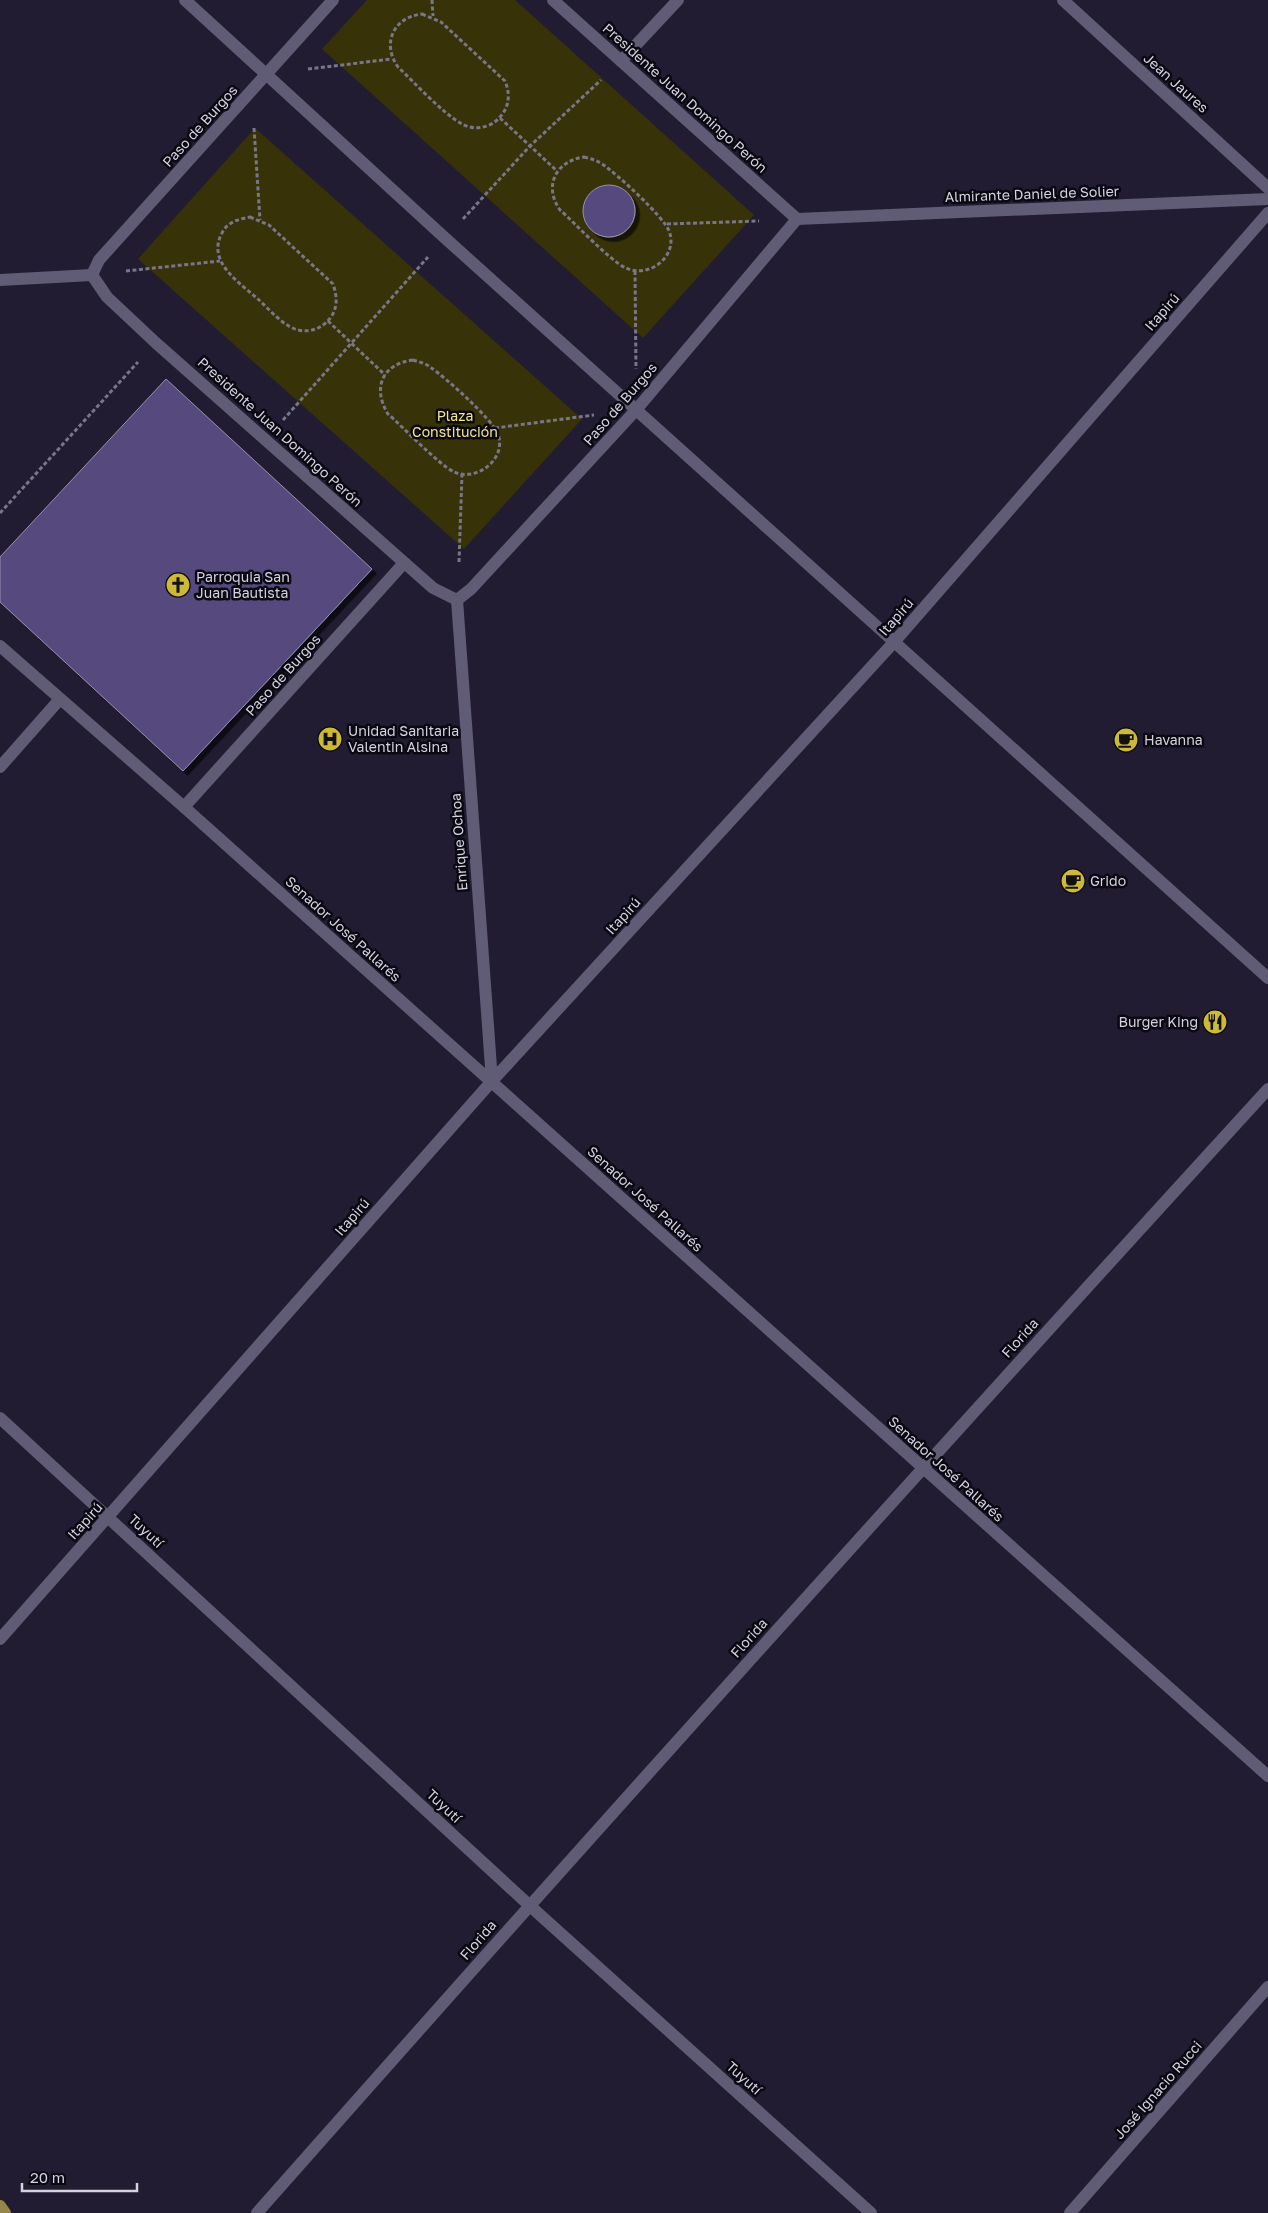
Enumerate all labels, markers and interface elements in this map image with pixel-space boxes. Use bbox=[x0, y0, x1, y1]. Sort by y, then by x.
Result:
street label: Presidente Juan Domingo Perón bbox=[600, 19, 771, 176]
street label: Jean Jaures bbox=[1141, 49, 1212, 116]
street label: Paso de Burgos bbox=[158, 81, 241, 170]
street label: Almirante Daniel de Solier bbox=[945, 182, 1120, 205]
street label: Itapirú bbox=[1141, 289, 1183, 334]
street label: Presidente Juan Domingo Perón bbox=[195, 353, 366, 510]
street label: Paso de Burgos bbox=[579, 359, 660, 449]
park label: Plaza Constitución bbox=[412, 407, 498, 440]
place label: Parroquia San Juan Bautista bbox=[196, 568, 290, 601]
church icon: Parroquia San Juan Bautista bbox=[165, 572, 191, 598]
street label: Itapirú bbox=[875, 594, 917, 639]
street label: Paso de Burgos bbox=[241, 630, 324, 719]
place label: Unidad Sanitaria Valentin Alsina bbox=[348, 722, 459, 755]
hospital icon: Unidad Sanitaria Valentin Alsina bbox=[317, 726, 343, 752]
cafe icon: Havanna bbox=[1113, 727, 1139, 753]
place label: Havanna bbox=[1144, 731, 1203, 748]
street label: Enrique Ochoa bbox=[447, 793, 470, 892]
cafe icon: Grido bbox=[1060, 868, 1086, 894]
street label: Senador José Pallarés bbox=[282, 872, 405, 985]
place label: Grido bbox=[1090, 872, 1126, 889]
street label: Itapirú bbox=[602, 894, 644, 938]
restaurant icon: Burger King bbox=[1202, 1009, 1228, 1035]
place label: Burger King bbox=[1119, 1013, 1198, 1030]
street label: Senador José Pallarés bbox=[584, 1142, 707, 1255]
street label: Itapirú bbox=[331, 1194, 373, 1239]
street label: Florida bbox=[998, 1315, 1042, 1361]
street label: Senador José Pallarés bbox=[885, 1412, 1008, 1525]
street label: Itapirú bbox=[64, 1499, 106, 1543]
street label: Tuyutí bbox=[125, 1510, 168, 1552]
street label: Florida bbox=[727, 1615, 771, 1661]
street label: Tuyutí bbox=[423, 1785, 466, 1827]
street label: Florida bbox=[456, 1916, 499, 1963]
street label: José Ignacio Rucci bbox=[1110, 2037, 1205, 2142]
street label: Tuyutí bbox=[723, 2057, 766, 2099]
scale bar bbox=[22, 2160, 138, 2192]
text: 20 m bbox=[30, 2168, 65, 2186]

